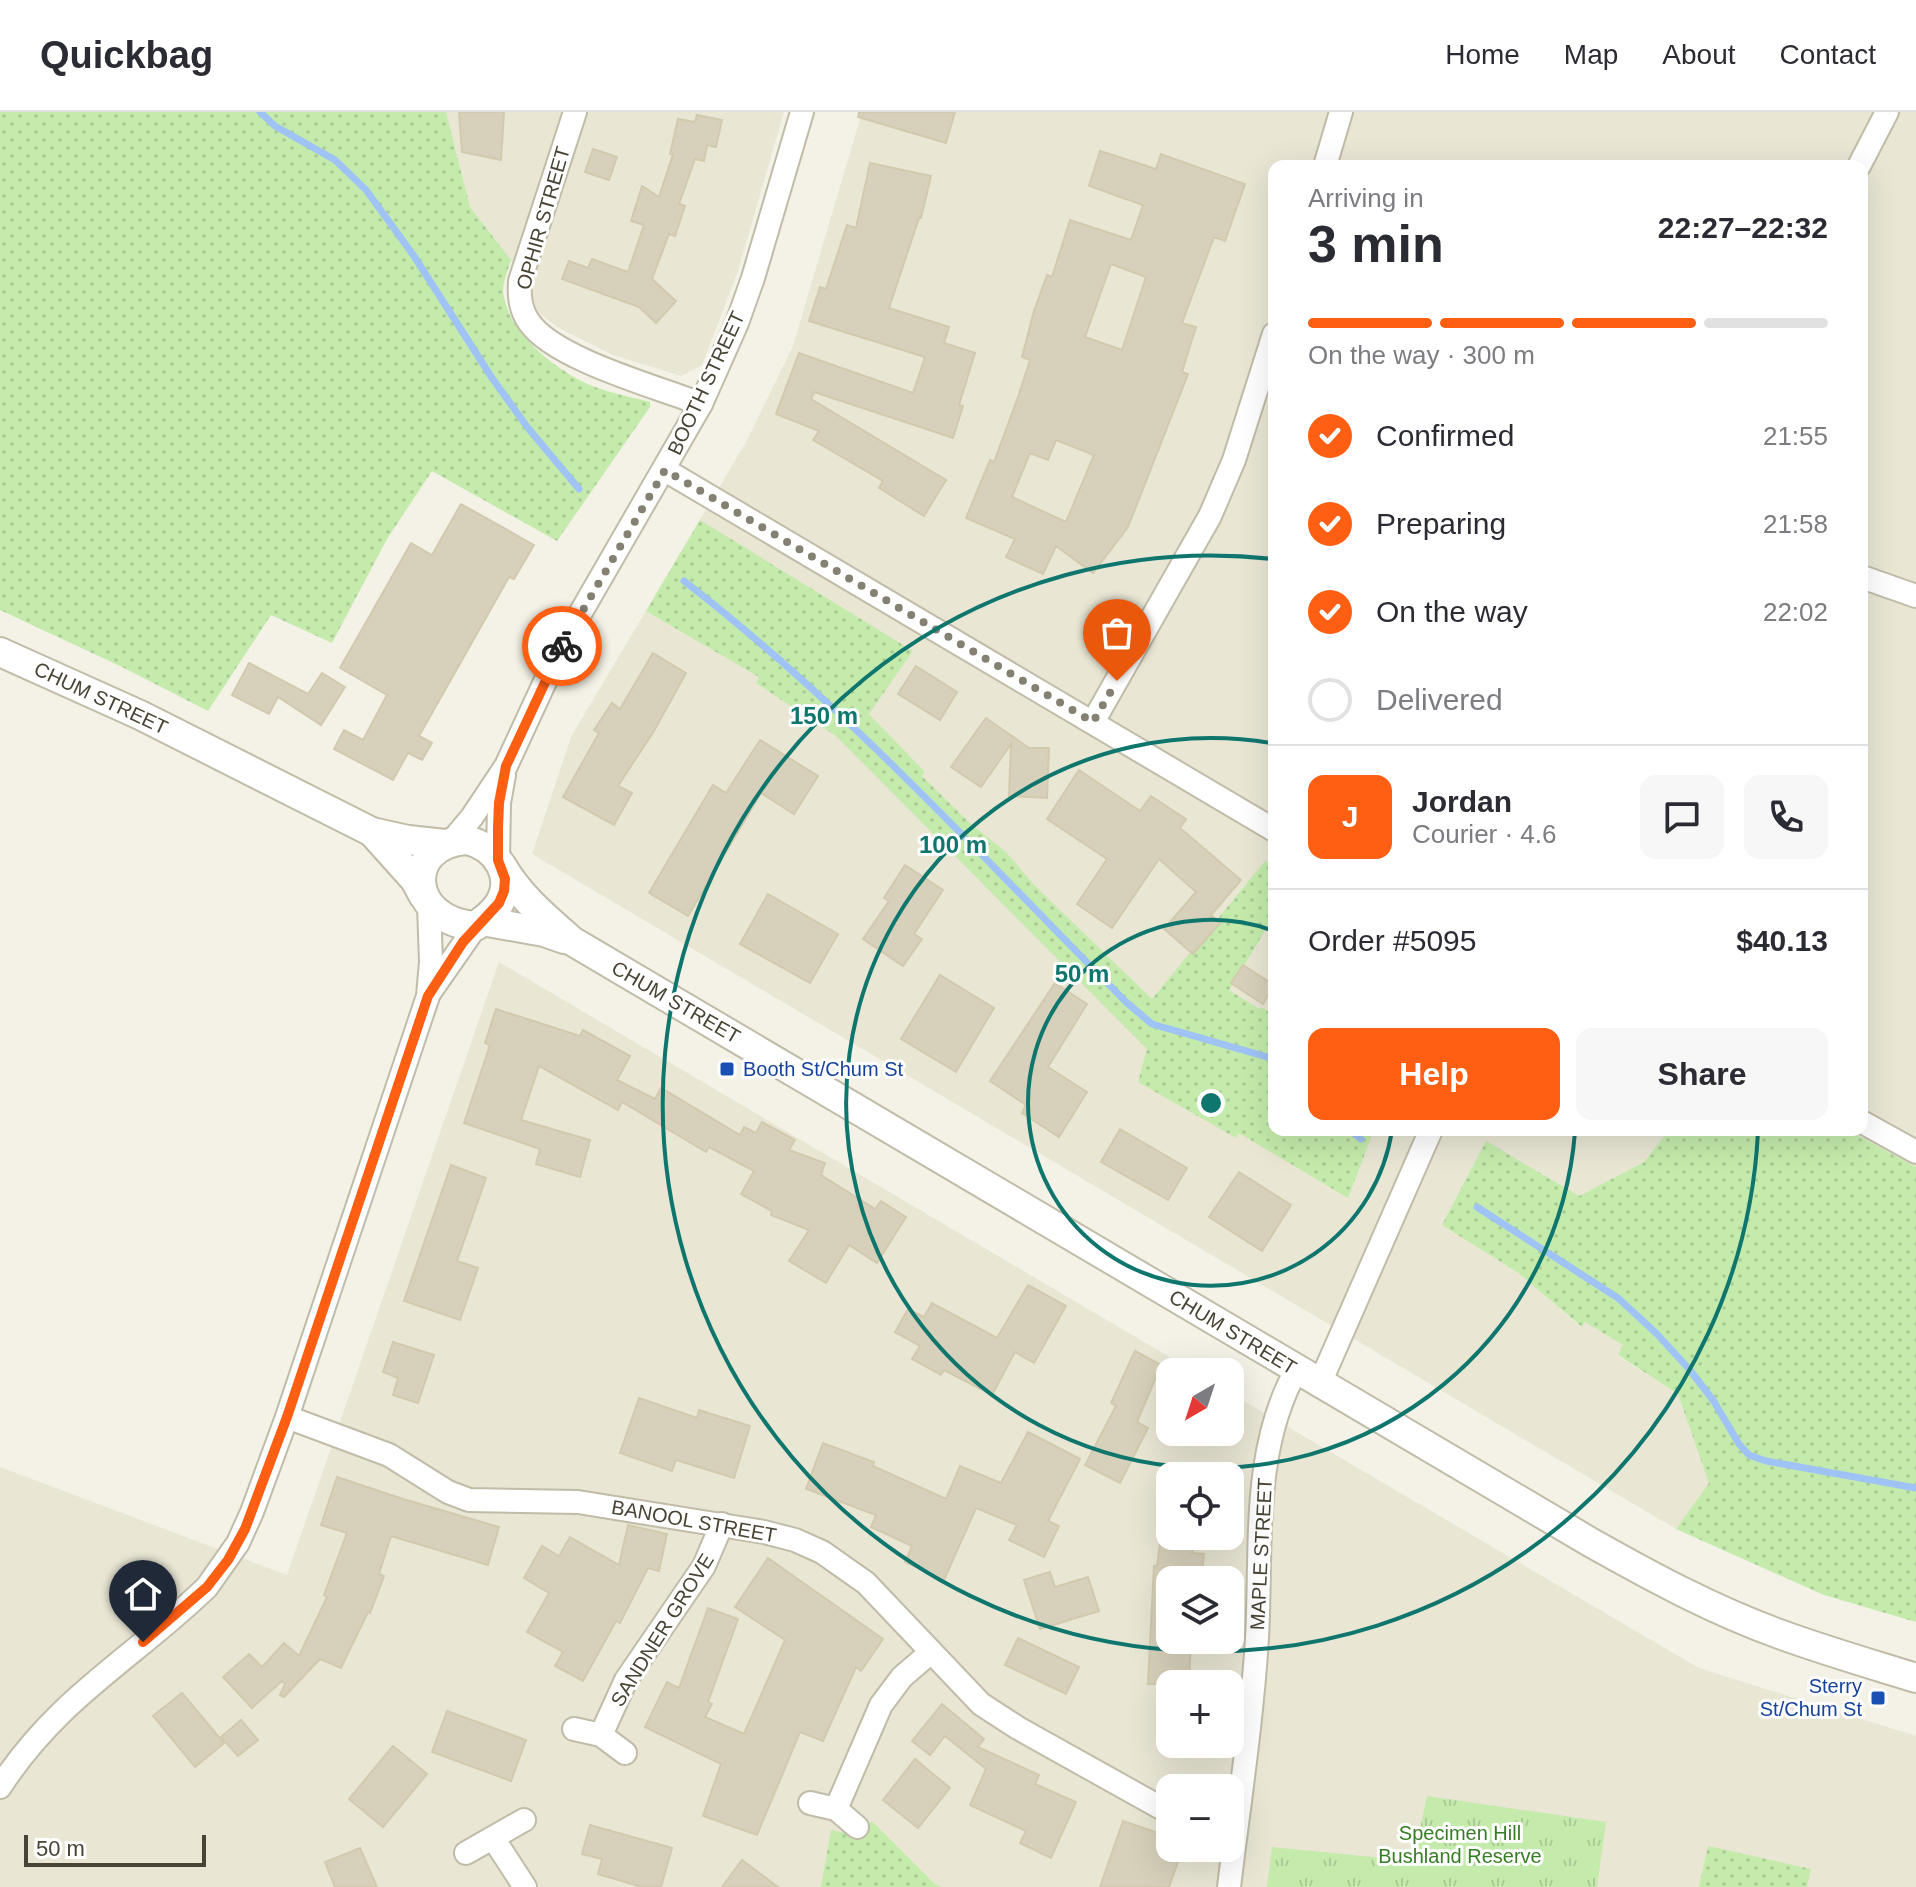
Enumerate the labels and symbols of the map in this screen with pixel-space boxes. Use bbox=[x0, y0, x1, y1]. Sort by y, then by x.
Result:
street label: OPHIR STREET bbox=[512, 144, 574, 292]
street label: BOOTH STREET bbox=[663, 308, 749, 458]
pin bbox=[1083, 599, 1151, 681]
courier bbox=[522, 606, 602, 686]
street label: CHUM STREET bbox=[31, 658, 171, 738]
text: 150 m bbox=[790, 702, 858, 729]
text: 100 m bbox=[919, 831, 987, 858]
street label: CHUM STREET bbox=[608, 956, 744, 1048]
text: 50 m bbox=[1055, 960, 1109, 987]
place label: Booth St/Chum St bbox=[743, 1058, 904, 1080]
marker: Booth St/Chum St bbox=[718, 1060, 736, 1078]
centre of rings bbox=[1197, 1089, 1225, 1117]
street label: CHUM STREET bbox=[1165, 1285, 1301, 1379]
north arrow bbox=[1156, 1358, 1244, 1446]
street label: MAPLE STREET bbox=[1246, 1477, 1276, 1631]
street label: BANOOL STREET bbox=[610, 1496, 778, 1546]
street label: SANDNER GROVE bbox=[606, 1550, 718, 1710]
pin bbox=[109, 1560, 177, 1642]
place label: Sterry St/Chum St bbox=[1760, 1675, 1862, 1720]
marker: Sterry St/Chum St bbox=[1869, 1689, 1887, 1707]
park label: Specimen Hill Bushland Reserve bbox=[1378, 1822, 1542, 1867]
scale bar bbox=[24, 1831, 206, 1867]

